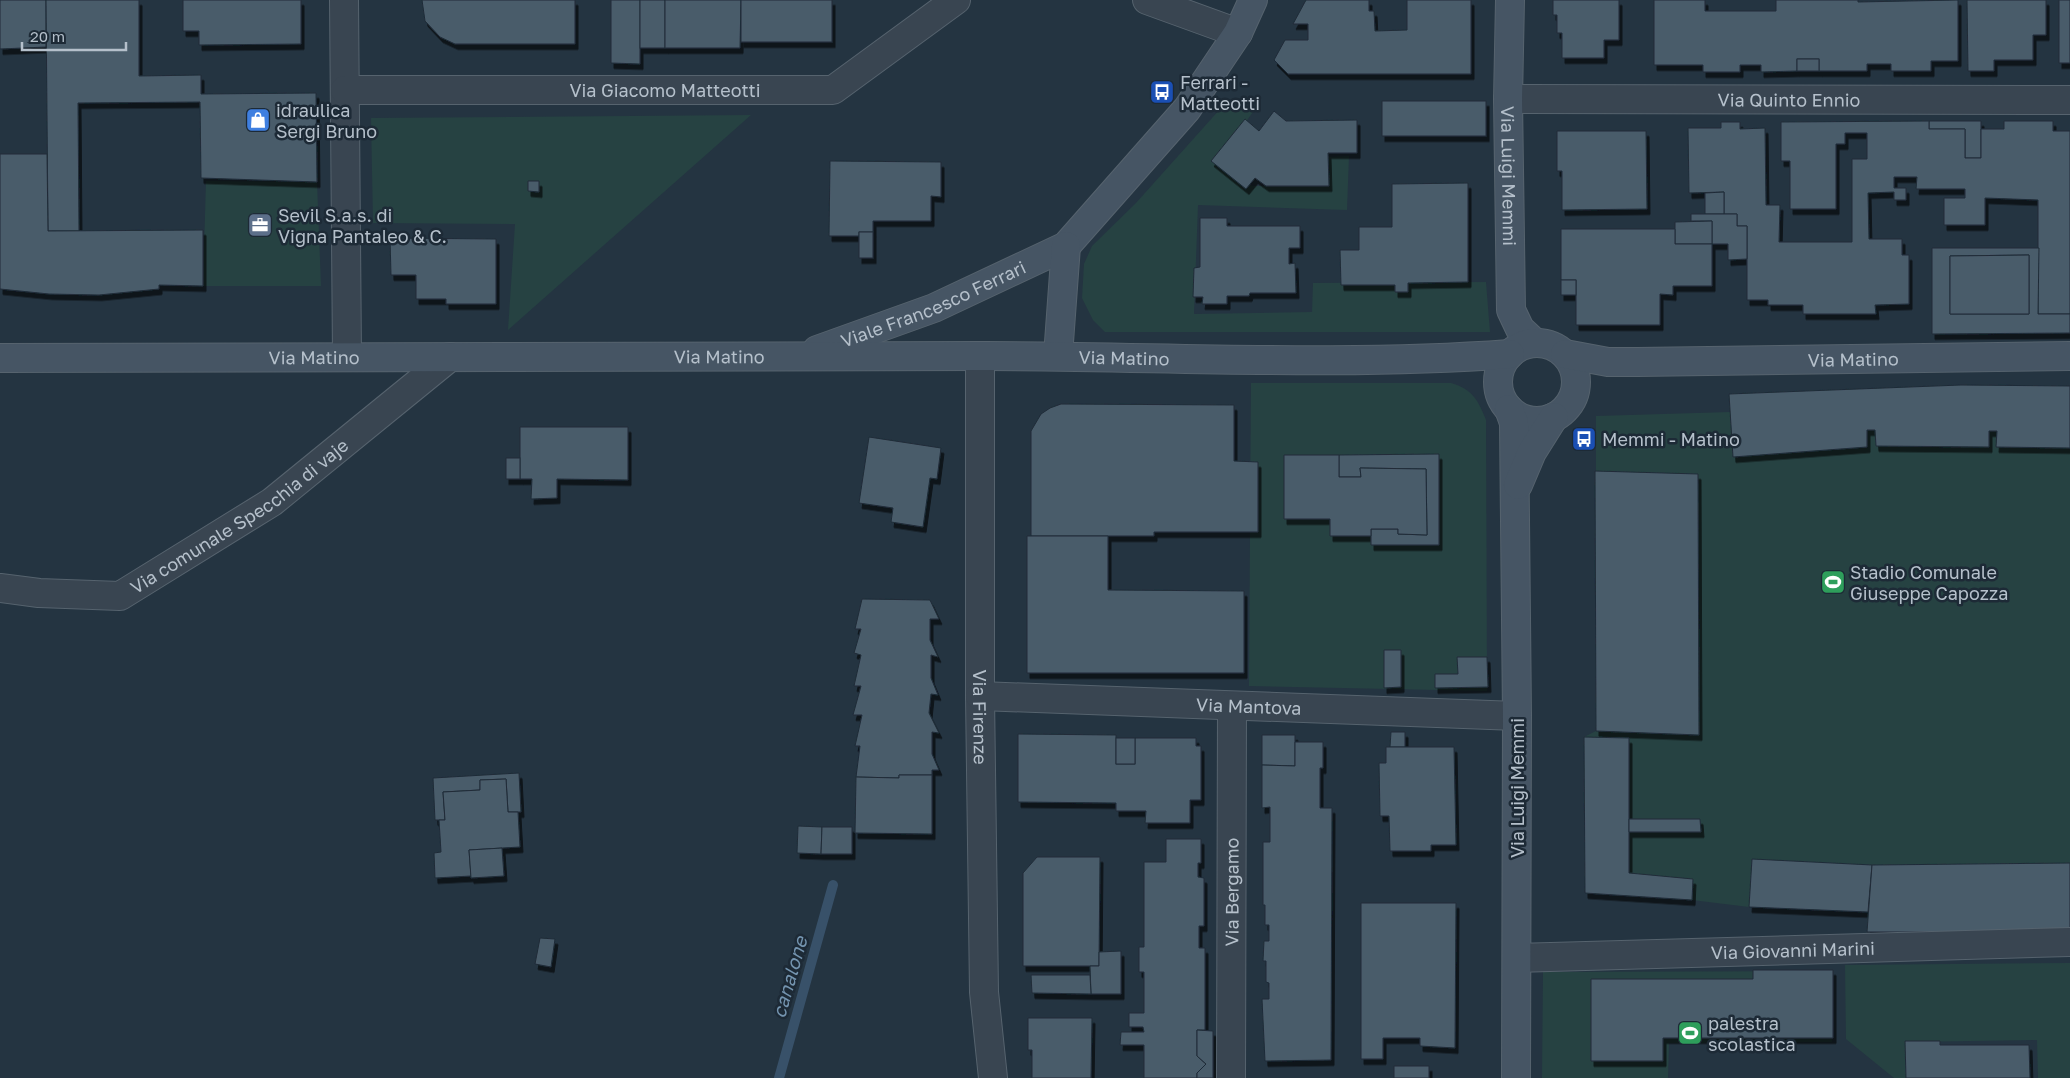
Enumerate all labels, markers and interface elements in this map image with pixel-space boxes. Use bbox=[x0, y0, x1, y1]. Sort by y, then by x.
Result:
scale bar bbox=[22, 20, 126, 52]
text: 20 m bbox=[30, 27, 65, 45]
place label: Ferrari - Matteotti bbox=[1180, 71, 1260, 114]
street label: Via Giacomo Matteotti bbox=[569, 79, 761, 101]
bus stop icon: Ferrari - Matteotti bbox=[1149, 79, 1175, 105]
street label: Via Quinto Ennio bbox=[1718, 88, 1860, 111]
place label: idraulica Sergi Bruno bbox=[276, 99, 377, 142]
street label: Via Luigi Memmi bbox=[1497, 106, 1521, 246]
shop icon: idraulica Sergi Bruno bbox=[245, 107, 271, 133]
place label: Sevil S.a.s. di Vigna Pantaleo & C. bbox=[278, 204, 447, 247]
office icon: Sevil S.a.s. di Vigna Pantaleo & C. bbox=[247, 212, 273, 238]
street label: Viale Francesco Ferrari bbox=[838, 256, 1029, 352]
street label: Via Matino bbox=[674, 345, 765, 367]
street label: Via Matino bbox=[269, 346, 360, 368]
street label: Via Matino bbox=[1078, 346, 1170, 370]
street label: Via Matino bbox=[1808, 347, 1899, 371]
bus stop icon: Memmi - Matino bbox=[1571, 426, 1597, 452]
place label: Memmi - Matino bbox=[1602, 428, 1740, 450]
street label: Via comunale Specchia di vaje bbox=[126, 434, 352, 598]
place label: Stadio Comunale Giuseppe Capozza bbox=[1850, 561, 2008, 604]
sports icon: Stadio Comunale Giuseppe Capozza bbox=[1820, 569, 1846, 595]
street label: Via Firenze bbox=[969, 669, 992, 765]
street label: Via Mantova bbox=[1196, 693, 1302, 719]
street label: Via Luigi Memmi bbox=[1506, 718, 1528, 858]
street label: Via Bergamo bbox=[1220, 838, 1243, 946]
water label: canalone bbox=[766, 932, 812, 1020]
street label: Via Giovanni Marini bbox=[1711, 937, 1875, 963]
place label: palestra scolastica bbox=[1708, 1012, 1796, 1055]
sports icon: palestra scolastica bbox=[1677, 1020, 1703, 1046]

